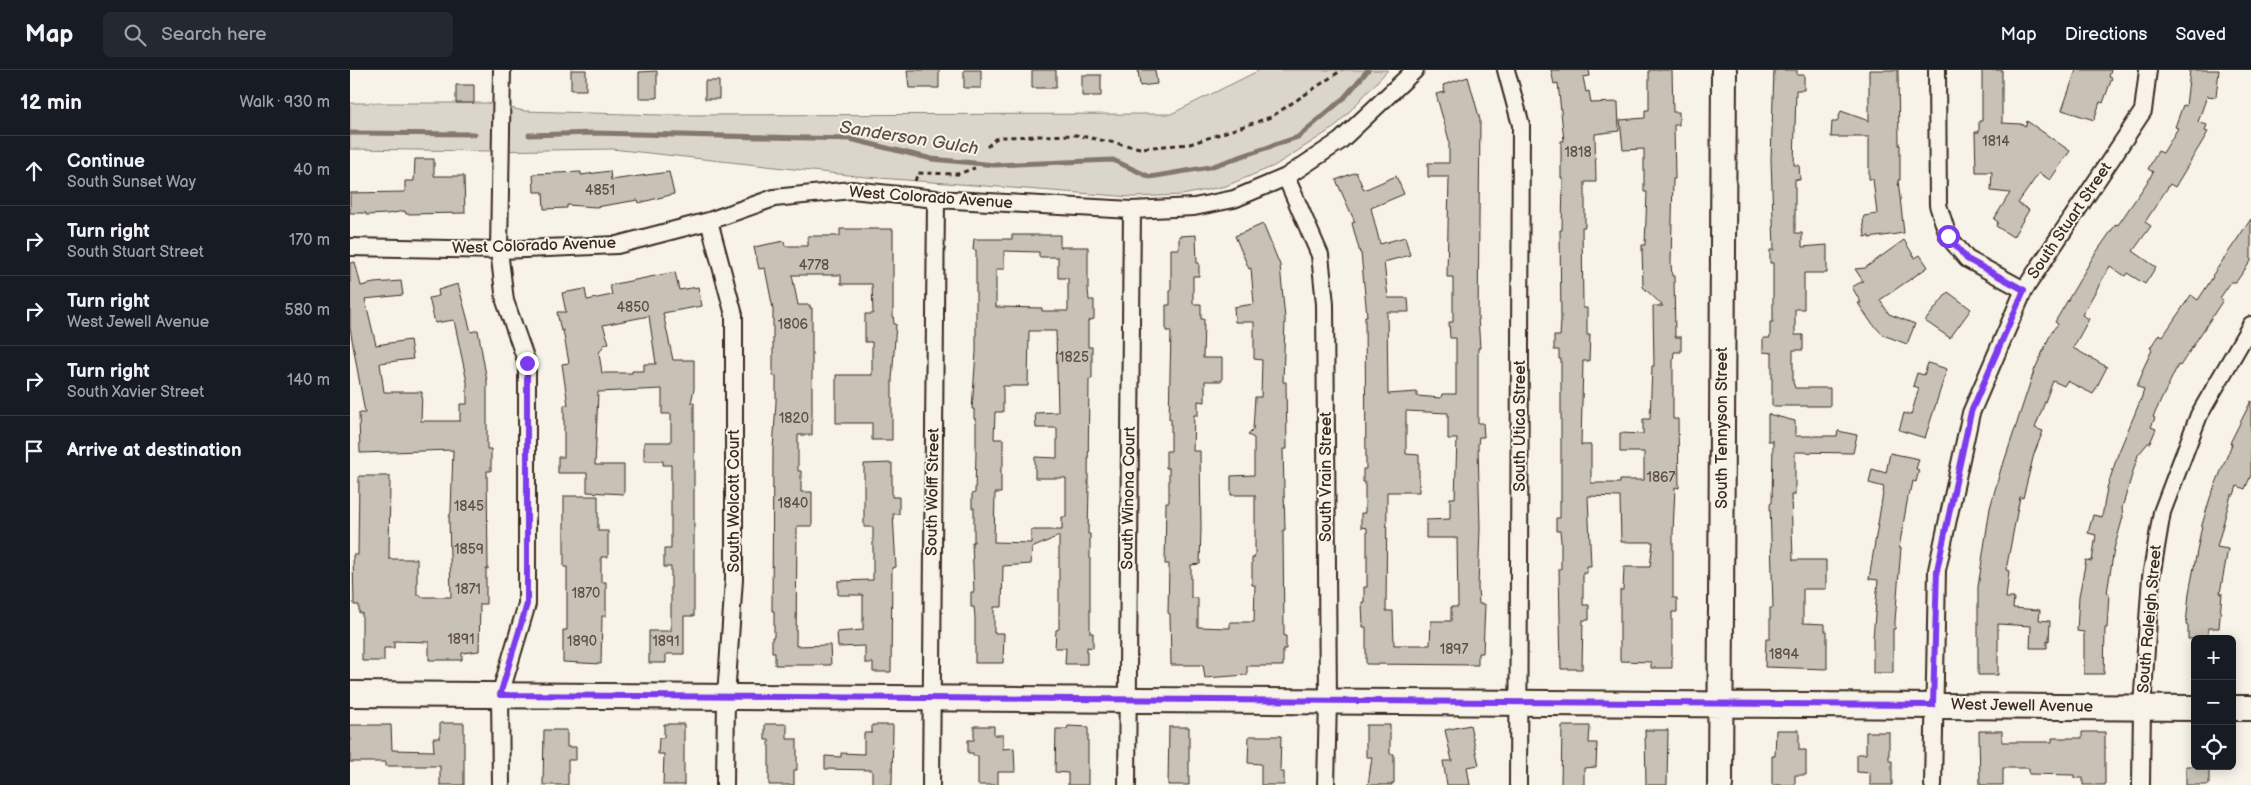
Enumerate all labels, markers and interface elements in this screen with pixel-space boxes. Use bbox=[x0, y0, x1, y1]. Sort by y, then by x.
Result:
search box bbox=[103, 12, 453, 57]
text: Map bbox=[25, 20, 73, 49]
icon: search bbox=[121, 21, 149, 49]
text: Search here bbox=[161, 23, 267, 46]
text: Map bbox=[2001, 24, 2037, 45]
text: Directions bbox=[2065, 24, 2147, 45]
text: Saved bbox=[2175, 24, 2226, 45]
text: 12 min bbox=[20, 90, 82, 115]
text: Walk · 930 m bbox=[239, 93, 330, 112]
water label: Sanderson Gulch bbox=[838, 117, 980, 159]
house number: 1814 bbox=[1982, 133, 2010, 150]
house number: 1818 bbox=[1564, 144, 1592, 161]
text: Continue bbox=[67, 150, 145, 173]
icon: ahead bbox=[20, 157, 48, 185]
street label: South Stuart Street bbox=[2024, 159, 2116, 283]
text: 40 m bbox=[293, 161, 330, 180]
text: South Sunset Way bbox=[67, 173, 196, 192]
house number: 4851 bbox=[585, 182, 615, 199]
street label: West Colorado Avenue bbox=[848, 183, 1014, 213]
text: Turn right bbox=[67, 220, 150, 243]
route start bbox=[1937, 225, 1960, 248]
icon: right bbox=[20, 227, 48, 255]
text: 170 m bbox=[289, 231, 330, 250]
street label: West Colorado Avenue bbox=[452, 234, 617, 258]
text: South Stuart Street bbox=[67, 243, 204, 262]
house number: 4778 bbox=[799, 257, 829, 274]
text: Turn right bbox=[67, 290, 150, 313]
icon: right bbox=[20, 297, 48, 325]
house number: 4850 bbox=[617, 299, 649, 316]
text: 580 m bbox=[285, 301, 330, 320]
text: West Jewell Avenue bbox=[67, 313, 209, 332]
house number: 1806 bbox=[778, 316, 809, 333]
street label: South Tennyson Street bbox=[1713, 347, 1732, 509]
house number: 1825 bbox=[1059, 349, 1089, 366]
route end bbox=[516, 352, 539, 375]
text: Turn right bbox=[67, 360, 150, 383]
street label: South Utica Street bbox=[1511, 360, 1530, 492]
icon: right bbox=[20, 367, 48, 395]
text: 140 m bbox=[287, 371, 330, 390]
text: South Xavier Street bbox=[67, 383, 204, 402]
house number: 1820 bbox=[779, 410, 809, 427]
street label: South Vrain Street bbox=[1317, 412, 1336, 542]
street label: South Winona Court bbox=[1118, 426, 1140, 570]
street label: South Wolff Street bbox=[922, 428, 944, 556]
street label: South Wolcott Court bbox=[725, 430, 744, 572]
icon: arrive bbox=[20, 437, 48, 465]
text: Arrive at destination bbox=[67, 439, 242, 462]
house number: 1867 bbox=[1646, 469, 1676, 486]
house number: 1840 bbox=[778, 495, 808, 512]
house number: 1845 bbox=[454, 498, 484, 515]
house number: 1859 bbox=[454, 541, 484, 558]
street label: South Raleigh Street bbox=[2134, 544, 2166, 694]
house number: 1871 bbox=[455, 581, 481, 598]
house number: 1870 bbox=[572, 585, 600, 602]
house number: 1891 bbox=[447, 631, 475, 648]
house number: 1890 bbox=[567, 633, 597, 650]
house number: 1891 bbox=[652, 633, 680, 650]
map controls bbox=[2191, 635, 2236, 770]
button: + bbox=[2191, 635, 2236, 680]
house number: 1897 bbox=[1440, 641, 1468, 658]
house number: 1894 bbox=[1769, 646, 1800, 663]
button: − bbox=[2191, 680, 2236, 725]
street label: West Jewell Avenue bbox=[1951, 695, 2094, 717]
button: locate bbox=[2191, 725, 2236, 770]

